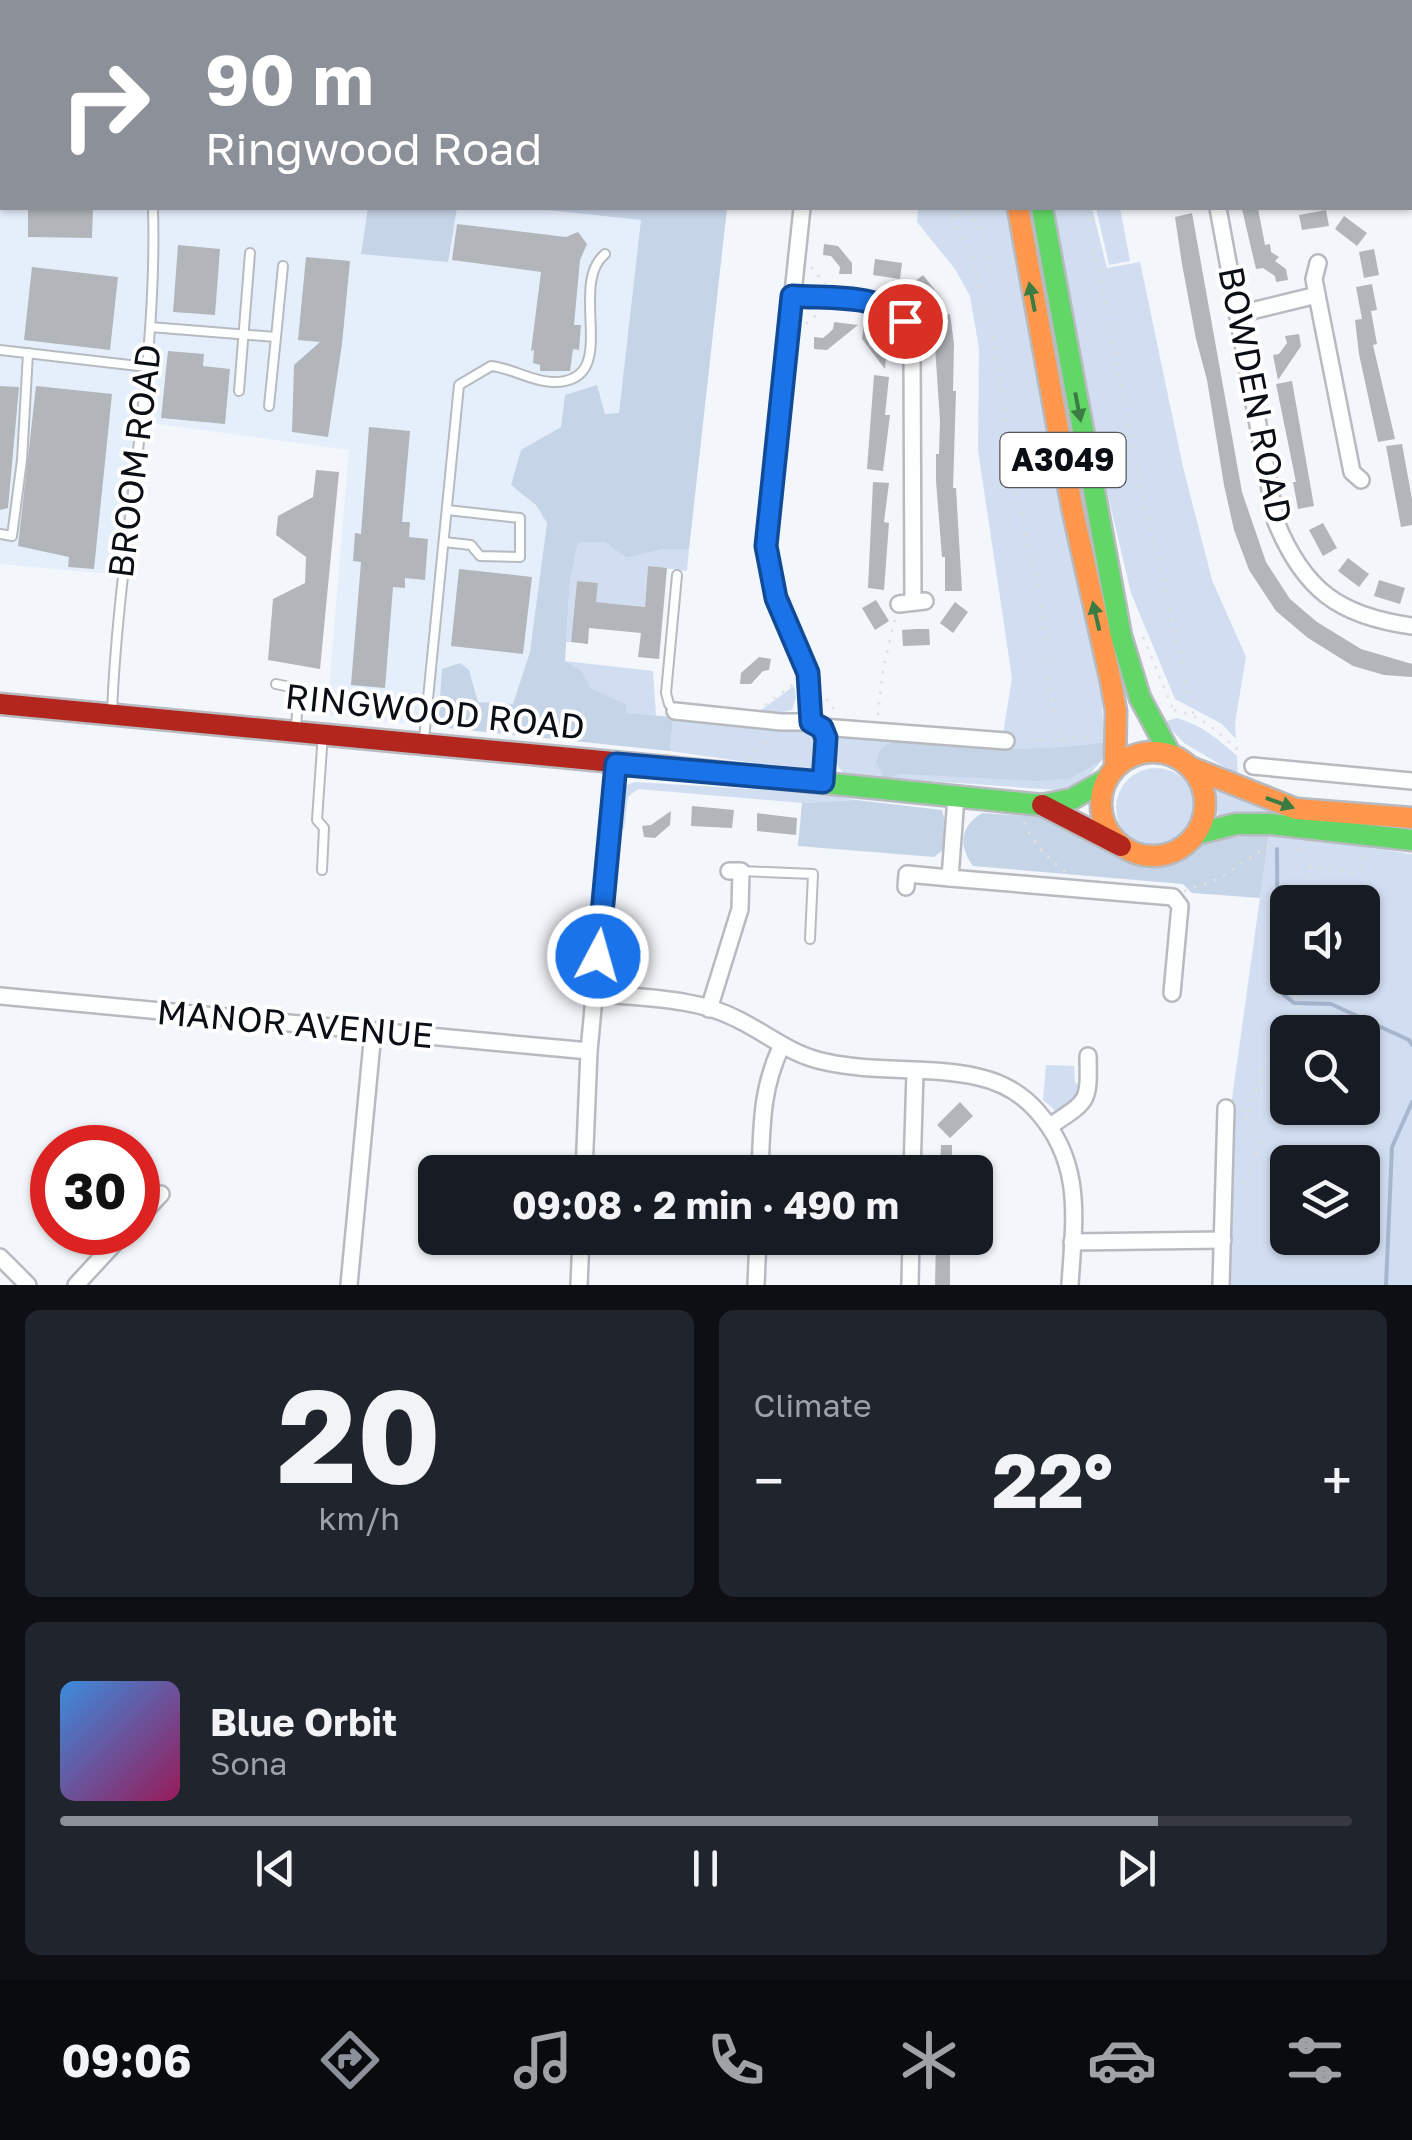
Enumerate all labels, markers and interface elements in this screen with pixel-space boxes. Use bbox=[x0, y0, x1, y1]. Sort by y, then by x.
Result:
text: 90 m bbox=[205, 36, 374, 120]
icon: right bbox=[40, 40, 170, 170]
text: Ringwood Road bbox=[205, 121, 542, 175]
street label: BOWDEN ROAD bbox=[1211, 263, 1301, 527]
pin bbox=[863, 279, 948, 364]
one-way arrow bbox=[1024, 281, 1039, 313]
icon: arrive bbox=[878, 294, 933, 349]
street label: BROOM ROAD bbox=[99, 342, 169, 580]
one-way arrow bbox=[1070, 392, 1086, 423]
road number: A3049 bbox=[1000, 433, 1126, 487]
one-way arrow bbox=[1088, 600, 1104, 631]
street label: RINGWOOD ROAD bbox=[283, 674, 587, 748]
one-way arrow bbox=[1265, 795, 1295, 811]
map controls bbox=[1270, 885, 1380, 1255]
button: sound bbox=[1270, 885, 1380, 995]
position arrow bbox=[546, 904, 650, 1008]
street label: MANOR AVENUE bbox=[155, 990, 435, 1056]
button: search bbox=[1270, 1015, 1380, 1125]
speed limit sign: 30 bbox=[30, 1125, 160, 1255]
button: layers bbox=[1270, 1145, 1380, 1255]
text: 09:08 · 2 min · 490 m bbox=[512, 1182, 899, 1227]
text: 20 bbox=[277, 1356, 441, 1512]
text: Climate bbox=[754, 1386, 872, 1424]
text: 22° bbox=[992, 1434, 1113, 1525]
text: − bbox=[754, 1447, 784, 1513]
text: + bbox=[1322, 1447, 1352, 1513]
text: km/h bbox=[319, 1499, 400, 1537]
text: Blue Orbit bbox=[210, 1699, 397, 1744]
text: Sona bbox=[210, 1744, 287, 1782]
icon: previous bbox=[248, 1841, 303, 1896]
icon: pause bbox=[678, 1841, 733, 1896]
icon: next bbox=[1109, 1841, 1164, 1896]
icon: directions bbox=[315, 2025, 385, 2095]
icon: music bbox=[508, 2025, 578, 2095]
icon: phone bbox=[701, 2025, 771, 2095]
icon: climate bbox=[894, 2025, 964, 2095]
icon: car bbox=[1087, 2025, 1157, 2095]
icon: filters bbox=[1280, 2025, 1350, 2095]
text: 09:06 bbox=[62, 2033, 192, 2087]

